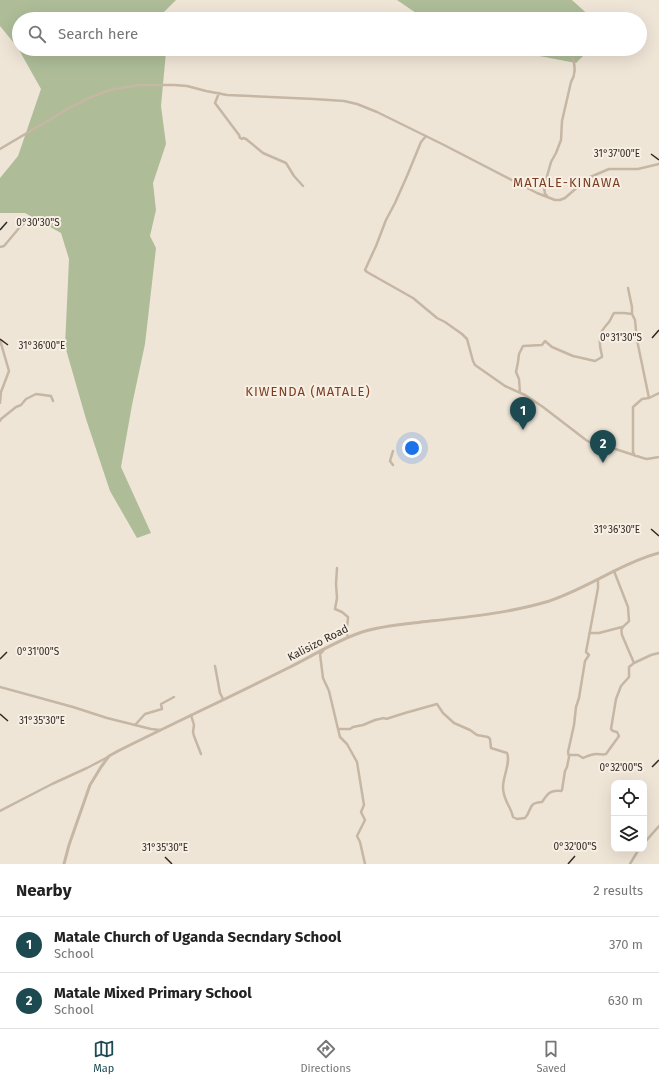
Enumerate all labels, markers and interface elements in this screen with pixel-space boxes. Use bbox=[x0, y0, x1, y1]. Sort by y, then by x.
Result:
search box bbox=[12, 12, 647, 56]
icon: search bbox=[26, 23, 48, 45]
text: Search here bbox=[58, 25, 138, 43]
text: 31°37'00"E bbox=[594, 148, 640, 160]
district label: MATALE-KINAWA bbox=[513, 175, 621, 190]
text: 0°30'30"S bbox=[16, 217, 60, 229]
text: 0°31'30"S bbox=[600, 332, 643, 344]
text: 31°36'00"E bbox=[19, 340, 65, 352]
district label: KIWENDA (MATALE) bbox=[245, 384, 371, 399]
pin: 1 bbox=[510, 397, 536, 430]
pin: 2 bbox=[590, 430, 616, 463]
your location bbox=[402, 438, 422, 458]
text: 31°36'30"E bbox=[594, 524, 640, 536]
street label: Kalisizo Road bbox=[286, 622, 350, 664]
text: 0°31'00"S bbox=[17, 646, 60, 658]
text: 31°35'30"E bbox=[19, 715, 65, 727]
text: 0°32'00"S bbox=[599, 762, 643, 774]
map controls bbox=[611, 780, 647, 852]
button: locate bbox=[611, 780, 647, 816]
button: layers bbox=[611, 816, 647, 852]
text: 0°32'00"S bbox=[553, 841, 597, 853]
text: 31°35'30"E bbox=[142, 842, 188, 854]
text: Nearby bbox=[16, 880, 71, 901]
text: 2 results bbox=[593, 883, 643, 898]
text: Matale Church of Uganda Secndary School bbox=[54, 928, 341, 946]
text: 1 bbox=[26, 937, 32, 952]
text: 370 m bbox=[609, 937, 643, 952]
text: School bbox=[54, 946, 94, 961]
text: Matale Mixed Primary School bbox=[54, 984, 252, 1002]
text: 2 bbox=[26, 993, 32, 1008]
text: 630 m bbox=[608, 993, 643, 1008]
text: School bbox=[54, 1002, 94, 1017]
tab: Map bbox=[93, 1038, 115, 1075]
tab: Directions bbox=[300, 1038, 351, 1075]
tab: Saved bbox=[536, 1038, 566, 1075]

